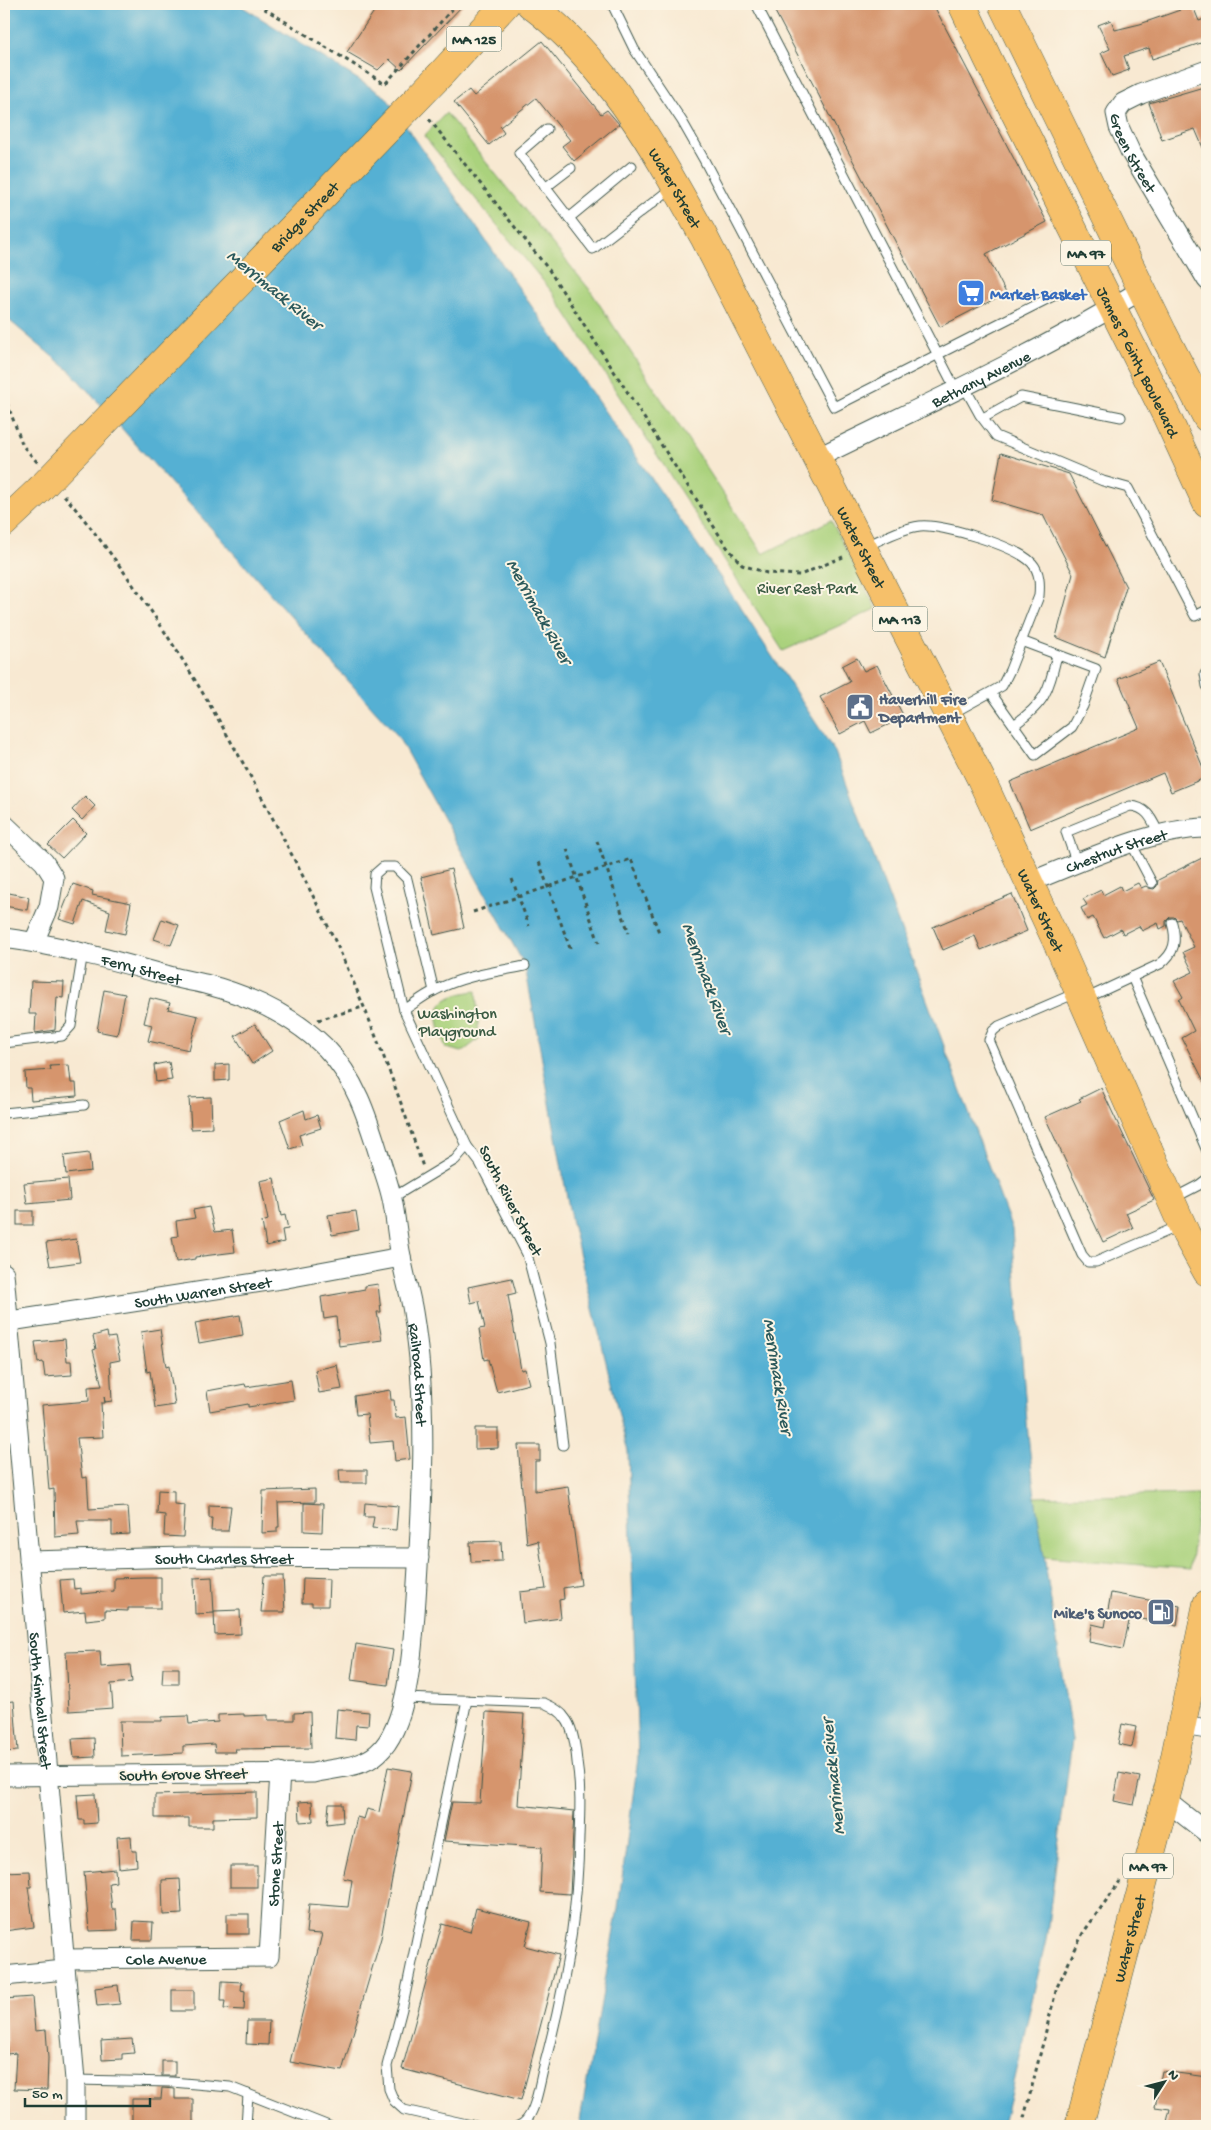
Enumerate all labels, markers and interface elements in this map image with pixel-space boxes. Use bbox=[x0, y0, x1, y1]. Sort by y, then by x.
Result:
road number: MA 125 bbox=[446, 26, 502, 52]
street label: Green Street bbox=[1103, 112, 1159, 198]
street label: Water Street bbox=[642, 146, 704, 234]
street label: Bridge Street bbox=[267, 178, 346, 258]
road number: MA 97 bbox=[1061, 240, 1111, 266]
water label: Merrimack River bbox=[222, 246, 328, 338]
supermarket icon: Market Basket bbox=[956, 278, 986, 308]
street label: James P Ginty Boulevard bbox=[1091, 285, 1182, 443]
place label: Market Basket bbox=[990, 287, 1088, 306]
street label: Bethany Avenue bbox=[929, 348, 1035, 414]
street label: Water Street bbox=[830, 504, 889, 594]
water label: Merrimack River bbox=[500, 556, 577, 671]
park label: River Rest Park bbox=[757, 581, 859, 600]
road number: MA 113 bbox=[872, 606, 928, 632]
public building icon: Haverhill Fire Department bbox=[845, 692, 875, 722]
place label: Haverhill Fire Department bbox=[877, 692, 967, 729]
street label: Chestnut Street bbox=[1064, 827, 1171, 879]
street label: Water Street bbox=[1011, 867, 1067, 957]
water label: Merrimack River bbox=[676, 921, 737, 1041]
street label: Ferry Street bbox=[98, 952, 184, 992]
park label: Washington Playground bbox=[417, 1006, 497, 1043]
street label: South River Street bbox=[473, 1143, 546, 1261]
street label: South Warren Street bbox=[133, 1274, 274, 1315]
water label: Merrimack River bbox=[757, 1317, 797, 1439]
street label: Railroad Street bbox=[402, 1322, 429, 1427]
street label: South Charles Street bbox=[155, 1551, 295, 1571]
fuel station icon: Mike's Sunoco bbox=[1146, 1597, 1176, 1627]
place label: Mike's Sunoco bbox=[1054, 1606, 1143, 1625]
street label: South Kimball Street bbox=[23, 1632, 54, 1771]
water label: Merrimack River bbox=[818, 1714, 851, 1836]
street label: South Grove Street bbox=[119, 1766, 249, 1787]
street label: Stone Street bbox=[266, 1820, 290, 1907]
road number: MA 97 bbox=[1123, 1854, 1173, 1878]
street label: Water Street bbox=[1111, 1892, 1153, 1985]
street label: Cole Avenue bbox=[126, 1952, 207, 1971]
north arrow bbox=[1138, 2058, 1188, 2108]
text: N bbox=[1163, 2067, 1182, 2085]
scale bar bbox=[25, 2075, 150, 2107]
text: 50 m bbox=[32, 2086, 63, 2104]

